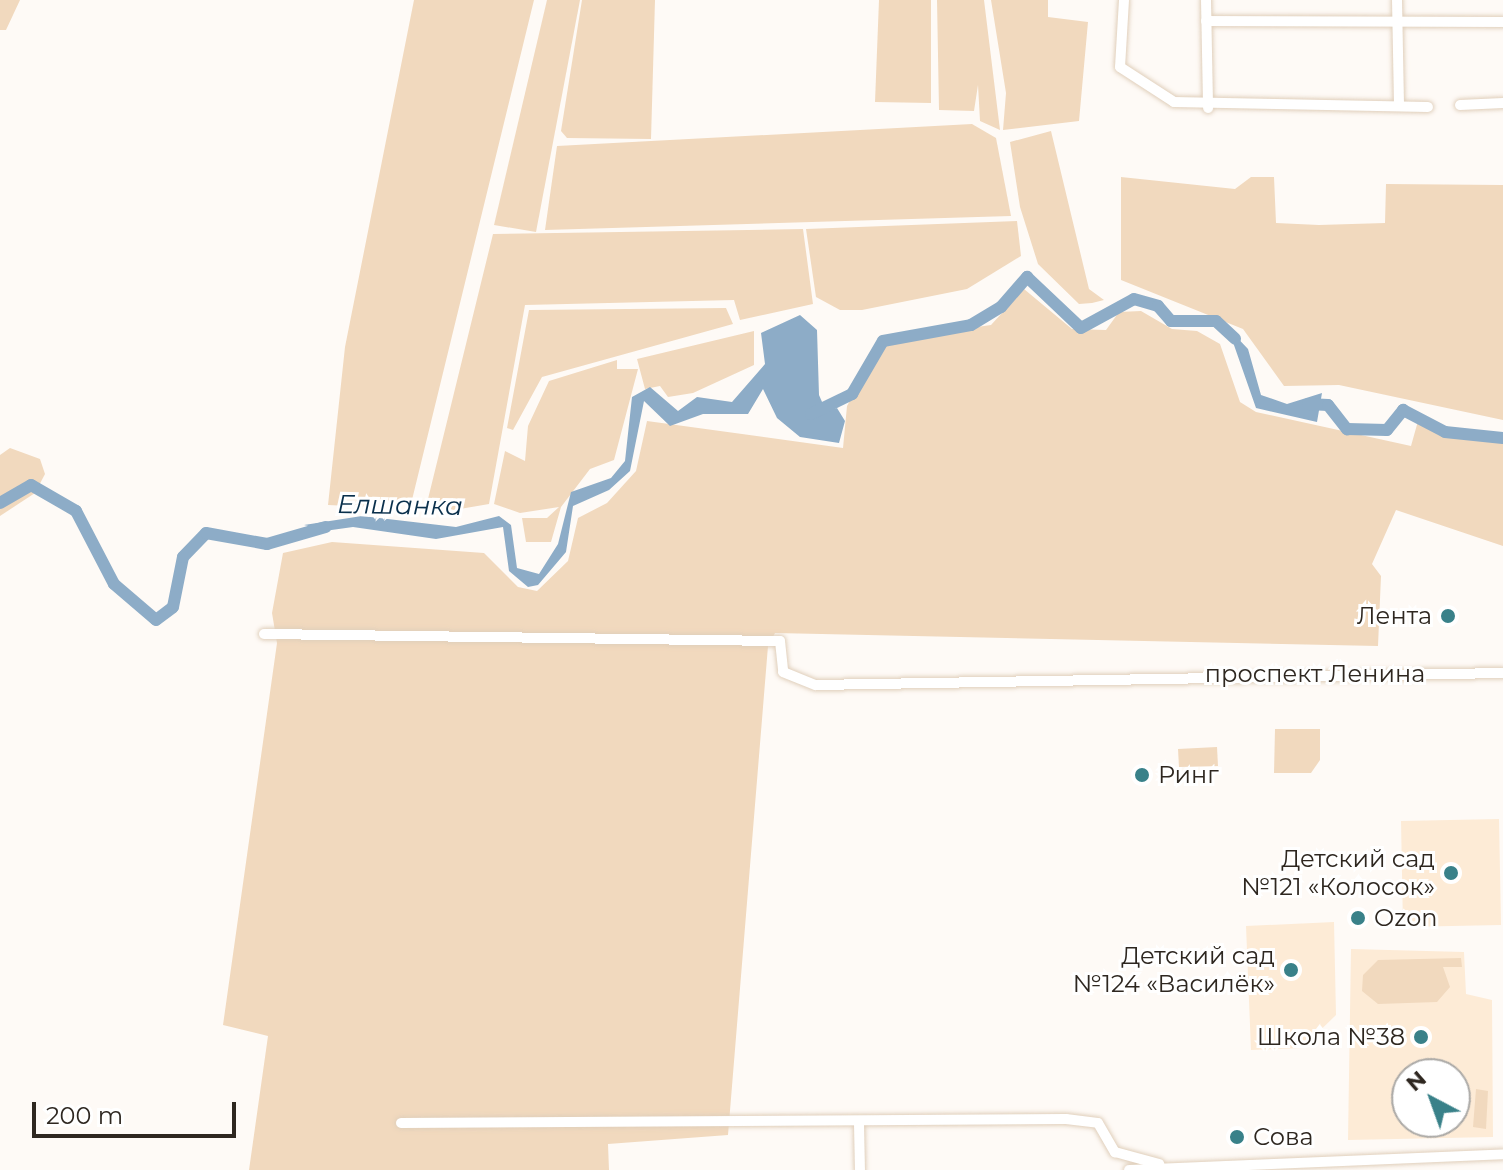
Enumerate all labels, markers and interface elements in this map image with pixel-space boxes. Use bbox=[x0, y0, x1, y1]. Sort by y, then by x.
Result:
water label: Елшанка bbox=[337, 489, 463, 523]
place label: Лента bbox=[1357, 602, 1432, 630]
marker: Лента bbox=[1439, 607, 1457, 625]
street label: проспект Ленина bbox=[1205, 660, 1425, 688]
place label: Ринг bbox=[1158, 761, 1219, 789]
marker: Ринг bbox=[1133, 766, 1151, 784]
place label: Детский сад №121 «Колосок» bbox=[1241, 845, 1435, 901]
marker: Детский сад №121 «Колосок» bbox=[1442, 864, 1460, 882]
place label: Ozon bbox=[1374, 904, 1437, 932]
marker: Ozon bbox=[1349, 909, 1367, 927]
place label: Детский сад №124 «Василёк» bbox=[1073, 942, 1275, 998]
marker: Детский сад №124 «Василёк» bbox=[1282, 961, 1300, 979]
place label: Школа №38 bbox=[1257, 1023, 1405, 1051]
marker: Школа №38 bbox=[1412, 1028, 1430, 1046]
north arrow bbox=[1391, 1058, 1471, 1138]
text: N bbox=[1401, 1065, 1432, 1097]
scale bar bbox=[36, 1086, 240, 1136]
text: 200 m bbox=[46, 1101, 123, 1130]
place label: Сова bbox=[1253, 1123, 1313, 1151]
marker: Сова bbox=[1228, 1128, 1246, 1146]

